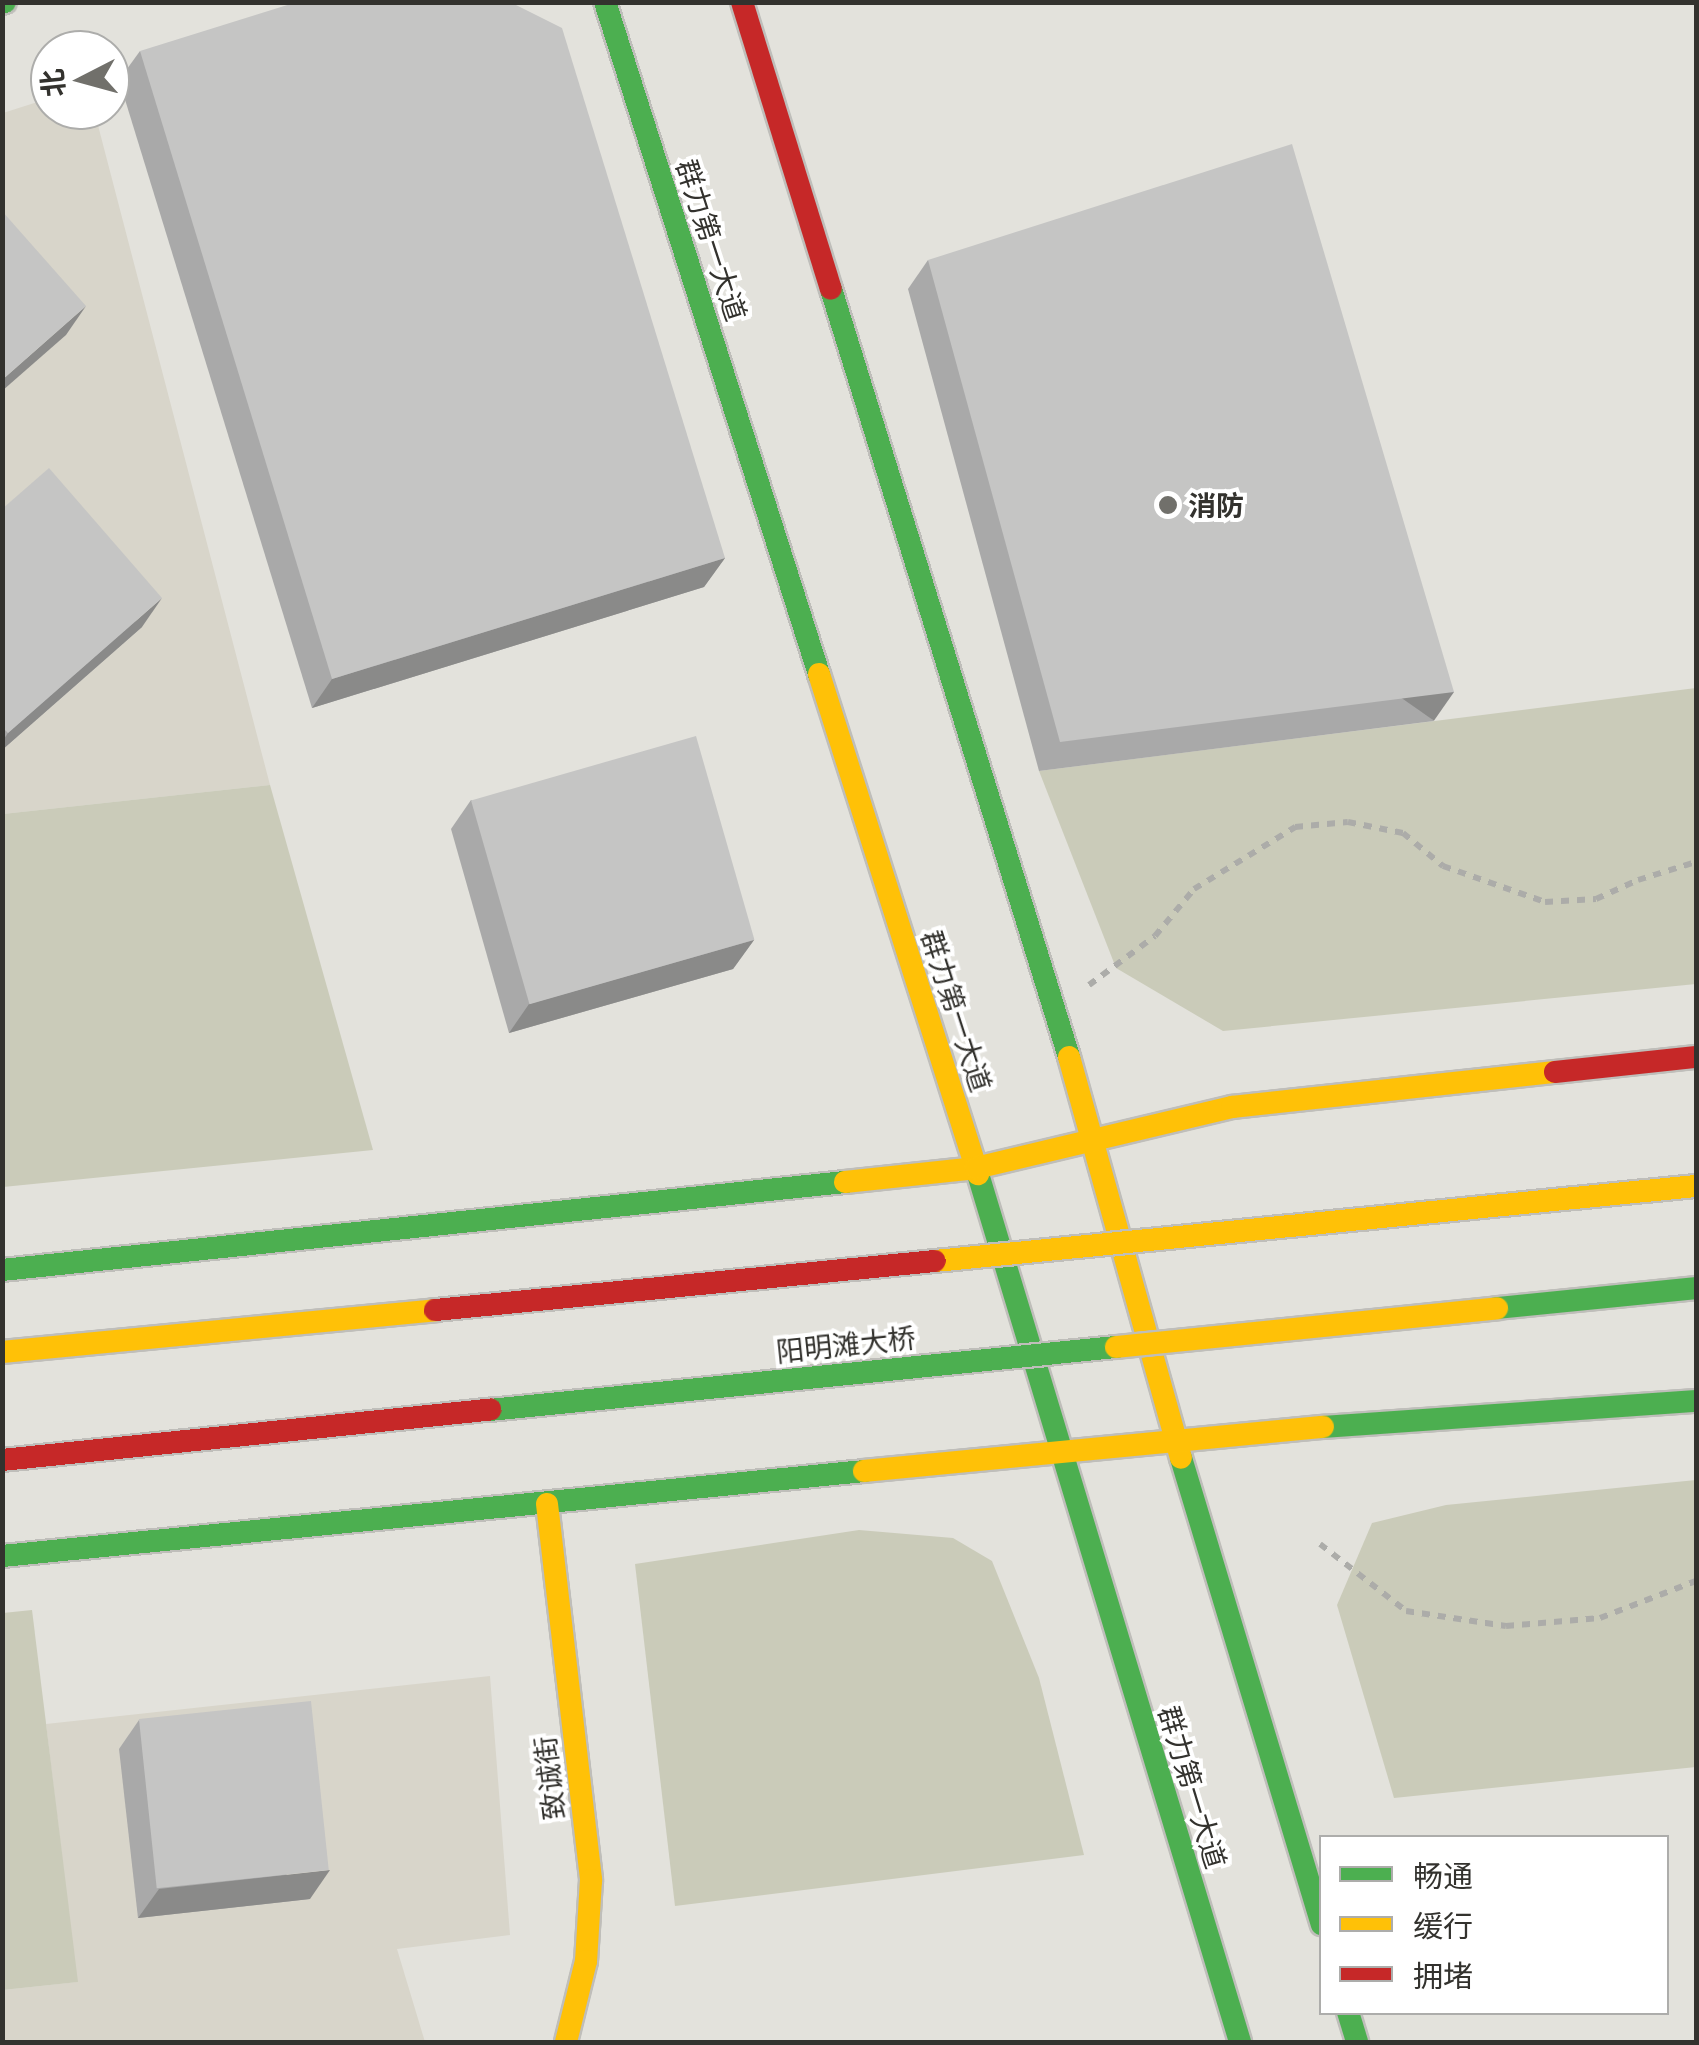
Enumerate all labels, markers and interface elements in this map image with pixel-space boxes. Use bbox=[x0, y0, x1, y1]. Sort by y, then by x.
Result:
north arrow bbox=[30, 30, 130, 130]
text: 北 bbox=[34, 67, 71, 99]
street label: 群力第一大道 bbox=[670, 155, 754, 325]
place label: 消防 bbox=[1188, 488, 1244, 522]
marker: 消防 bbox=[1157, 494, 1179, 516]
street label: 群力第一大道 bbox=[915, 926, 999, 1096]
street label: 阳明滩大桥 bbox=[775, 1320, 917, 1368]
street label: 群力第一大道 bbox=[1152, 1702, 1234, 1872]
street label: 致诚街 bbox=[527, 1734, 571, 1822]
legend bbox=[1319, 1835, 1669, 2015]
text: 畅通 bbox=[1413, 1857, 1473, 1893]
text: 缓行 bbox=[1413, 1907, 1473, 1943]
text: 拥堵 bbox=[1413, 1957, 1473, 1993]

